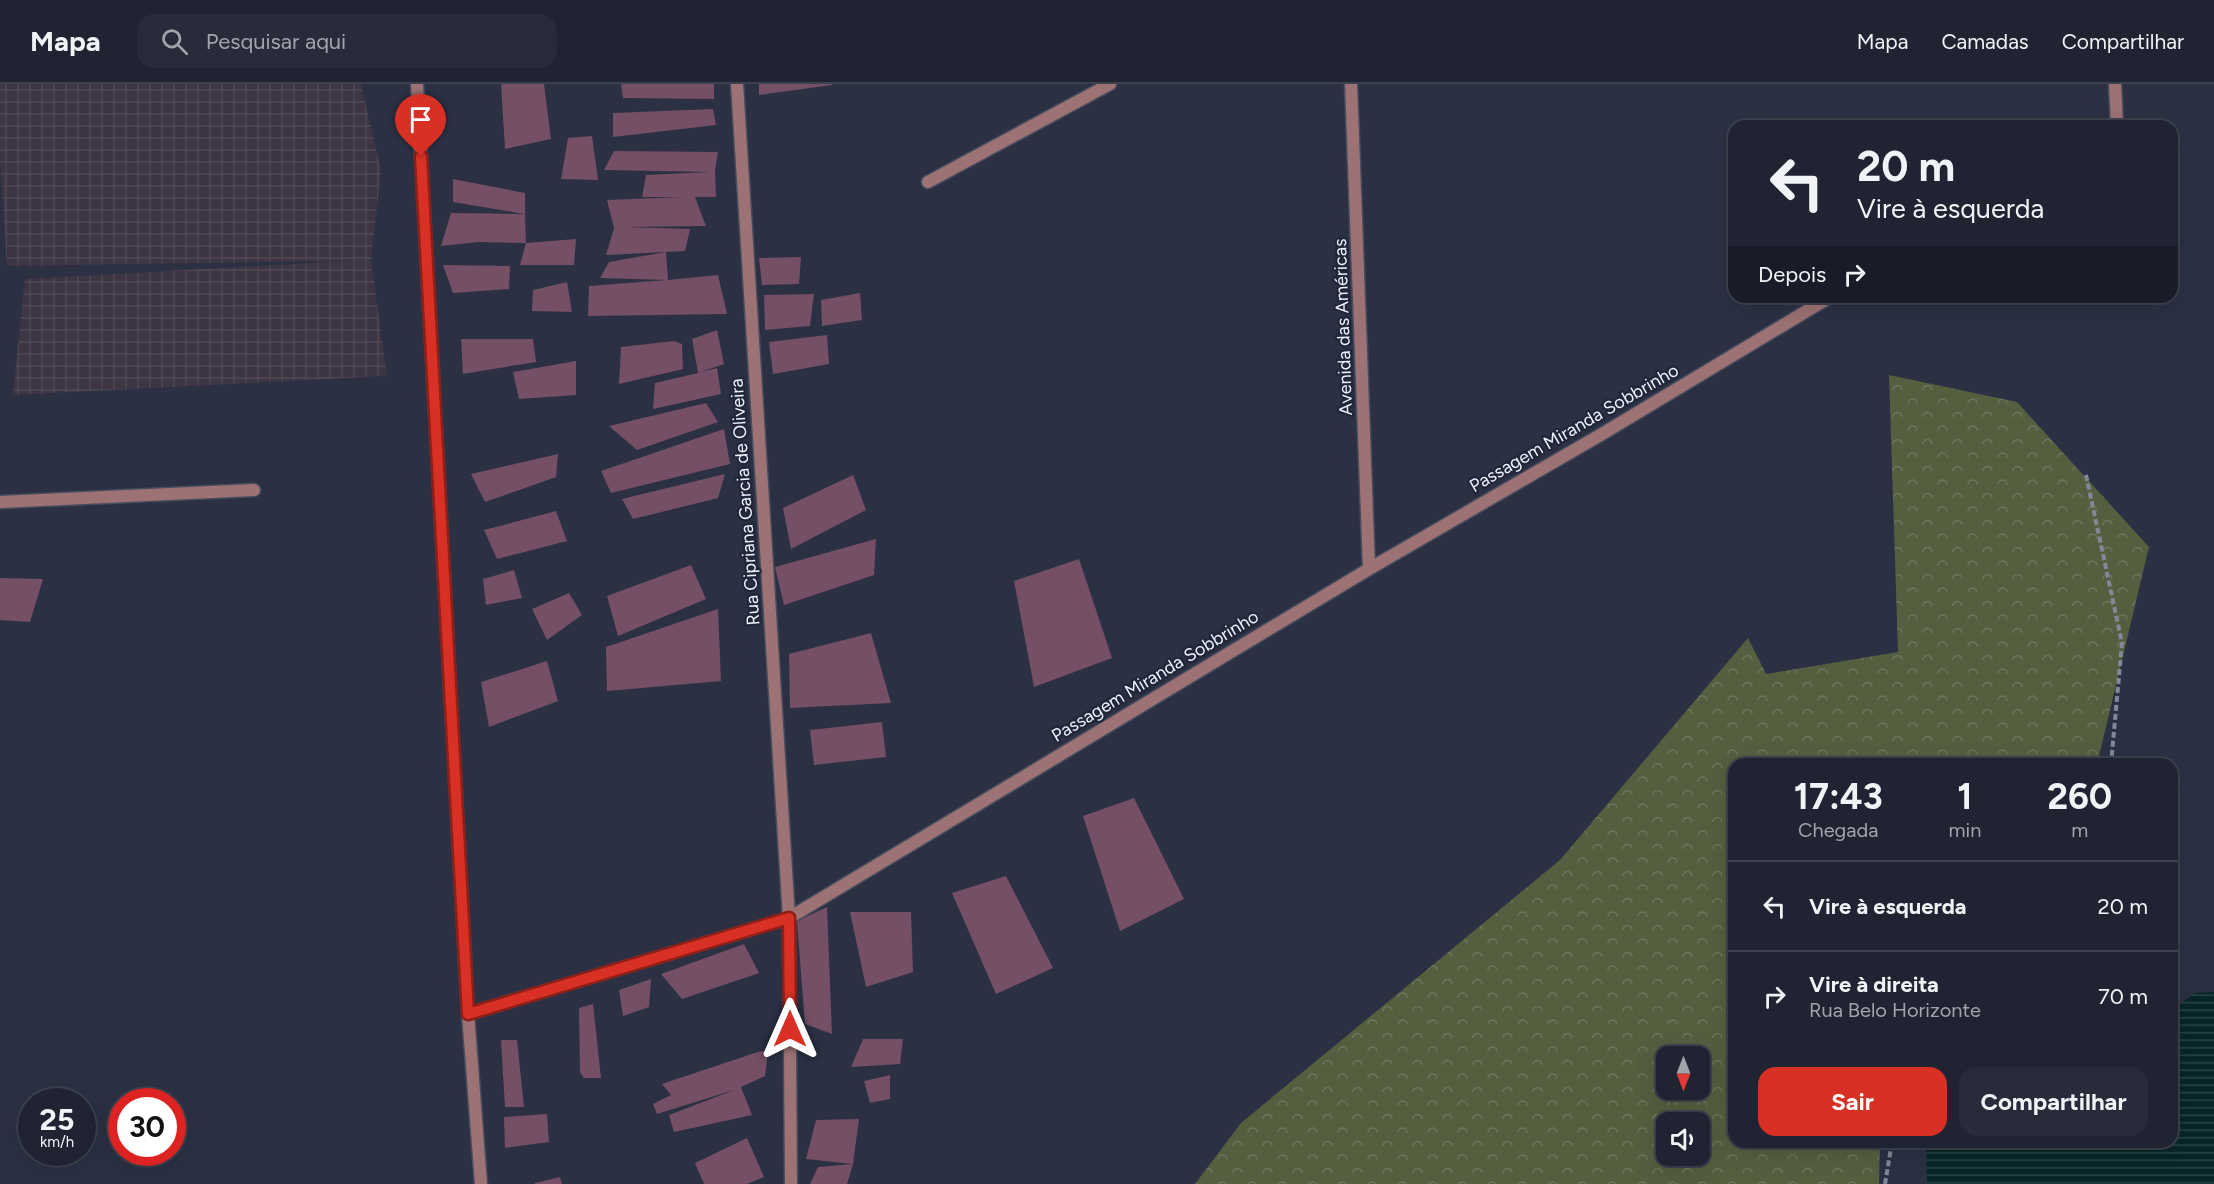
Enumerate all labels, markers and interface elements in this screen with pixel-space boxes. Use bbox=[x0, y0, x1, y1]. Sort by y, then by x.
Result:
search box bbox=[137, 14, 557, 68]
text: Mapa bbox=[30, 24, 101, 58]
icon: search bbox=[158, 25, 191, 58]
text: Pesquisar aqui bbox=[206, 28, 346, 55]
text: Mapa bbox=[1857, 29, 1908, 54]
text: Camadas bbox=[1941, 29, 2029, 54]
text: Compartilhar bbox=[2062, 29, 2184, 54]
pin bbox=[395, 94, 446, 156]
icon: arrive bbox=[404, 103, 437, 136]
text: 20 m bbox=[1857, 141, 1955, 192]
icon: left bbox=[1758, 144, 1836, 222]
text: Vire à esquerda bbox=[1857, 192, 2044, 225]
street label: Avenida das Américas bbox=[1329, 238, 1357, 416]
icon: right bbox=[1838, 258, 1871, 291]
text: Depois bbox=[1758, 261, 1826, 288]
street label: Passagem Miranda Sobbrinho bbox=[1466, 359, 1682, 497]
street label: Rua Cipriana Garcia de Oliveira bbox=[725, 378, 765, 626]
street label: Passagem Miranda Sobbrinho bbox=[1047, 605, 1263, 747]
text: 17:43 bbox=[1794, 775, 1883, 818]
text: 1 bbox=[1957, 775, 1973, 818]
text: 260 bbox=[2047, 775, 2112, 818]
text: Chegada bbox=[1798, 818, 1878, 842]
text: min bbox=[1948, 818, 1981, 842]
text: m bbox=[2071, 818, 2088, 842]
icon: left bbox=[1758, 890, 1791, 923]
text: Vire à esquerda bbox=[1809, 893, 1967, 920]
text: 20 m bbox=[2097, 893, 2148, 920]
text: Vire à direita bbox=[1809, 971, 1939, 998]
icon: right bbox=[1758, 980, 1791, 1013]
text: 70 m bbox=[2098, 983, 2148, 1010]
position arrow bbox=[758, 997, 822, 1061]
text: Rua Belo Horizonte bbox=[1809, 998, 1981, 1022]
north arrow bbox=[1656, 1046, 1710, 1100]
map controls bbox=[1656, 1046, 1710, 1166]
button: Sair bbox=[1758, 1067, 1947, 1136]
button: Compartilhar bbox=[1959, 1067, 2148, 1136]
speed limit sign: 30 bbox=[108, 1088, 186, 1166]
text: 25 bbox=[40, 1101, 74, 1138]
button: sound bbox=[1656, 1112, 1710, 1166]
text: km/h bbox=[40, 1133, 74, 1151]

